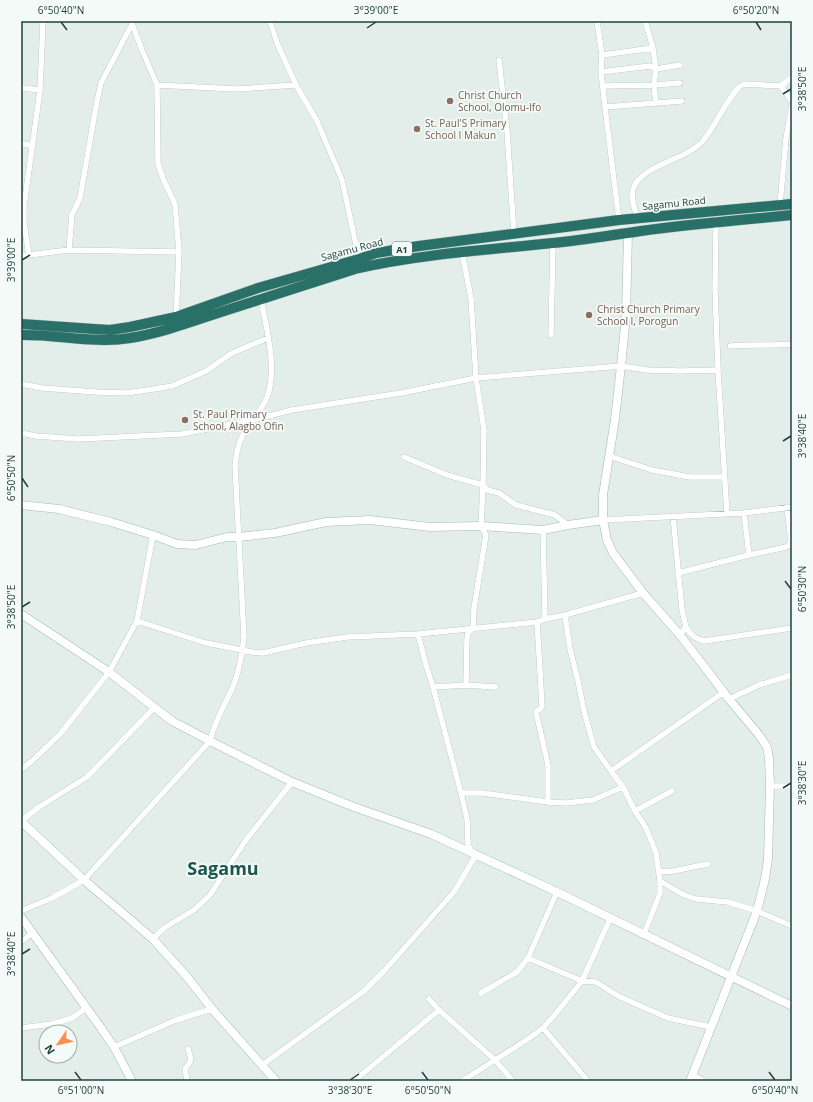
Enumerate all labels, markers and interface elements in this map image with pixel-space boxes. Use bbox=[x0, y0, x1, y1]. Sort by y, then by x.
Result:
text: 6°50'40"N bbox=[38, 3, 84, 17]
text: 3°39'00"E bbox=[354, 3, 398, 17]
text: 6°50'20"N bbox=[733, 3, 779, 17]
text: 3°38'50"E bbox=[795, 67, 809, 111]
place label: Christ Church School, Olomu-Ifo bbox=[458, 88, 541, 114]
marker: Christ Church School, Olomu-Ifo bbox=[445, 96, 455, 106]
place label: St. Paul'S Primary School I Makun bbox=[425, 116, 507, 142]
marker: St. Paul'S Primary School I Makun bbox=[412, 124, 422, 134]
street label: Sagamu Road bbox=[641, 193, 707, 213]
street label: Sagamu Road bbox=[319, 234, 385, 264]
text: 3°39'00"E bbox=[4, 238, 18, 282]
road number: A1 bbox=[392, 242, 412, 256]
place label: Christ Church Primary School I, Porogun bbox=[597, 302, 701, 328]
marker: Christ Church Primary School I, Porogun bbox=[584, 310, 594, 320]
place label: St. Paul Primary School, Alagbo Ofin bbox=[193, 407, 284, 433]
text: 3°38'40"E bbox=[795, 414, 809, 458]
marker: St. Paul Primary School, Alagbo Ofin bbox=[180, 415, 190, 425]
text: 6°50'50"N bbox=[4, 455, 18, 501]
text: 6°50'30"N bbox=[795, 566, 809, 612]
text: 3°38'50"E bbox=[4, 585, 18, 629]
text: 3°38'30"E bbox=[795, 761, 809, 805]
district label: Sagamu bbox=[187, 856, 259, 880]
text: 3°38'40"E bbox=[4, 932, 18, 976]
north arrow bbox=[38, 1024, 78, 1064]
text: N bbox=[41, 1042, 58, 1058]
text: 6°51'00"N bbox=[58, 1083, 104, 1097]
text: 3°38'30"E bbox=[328, 1083, 372, 1097]
text: 6°50'50"N bbox=[405, 1083, 451, 1097]
text: 6°50'40"N bbox=[752, 1083, 798, 1097]

